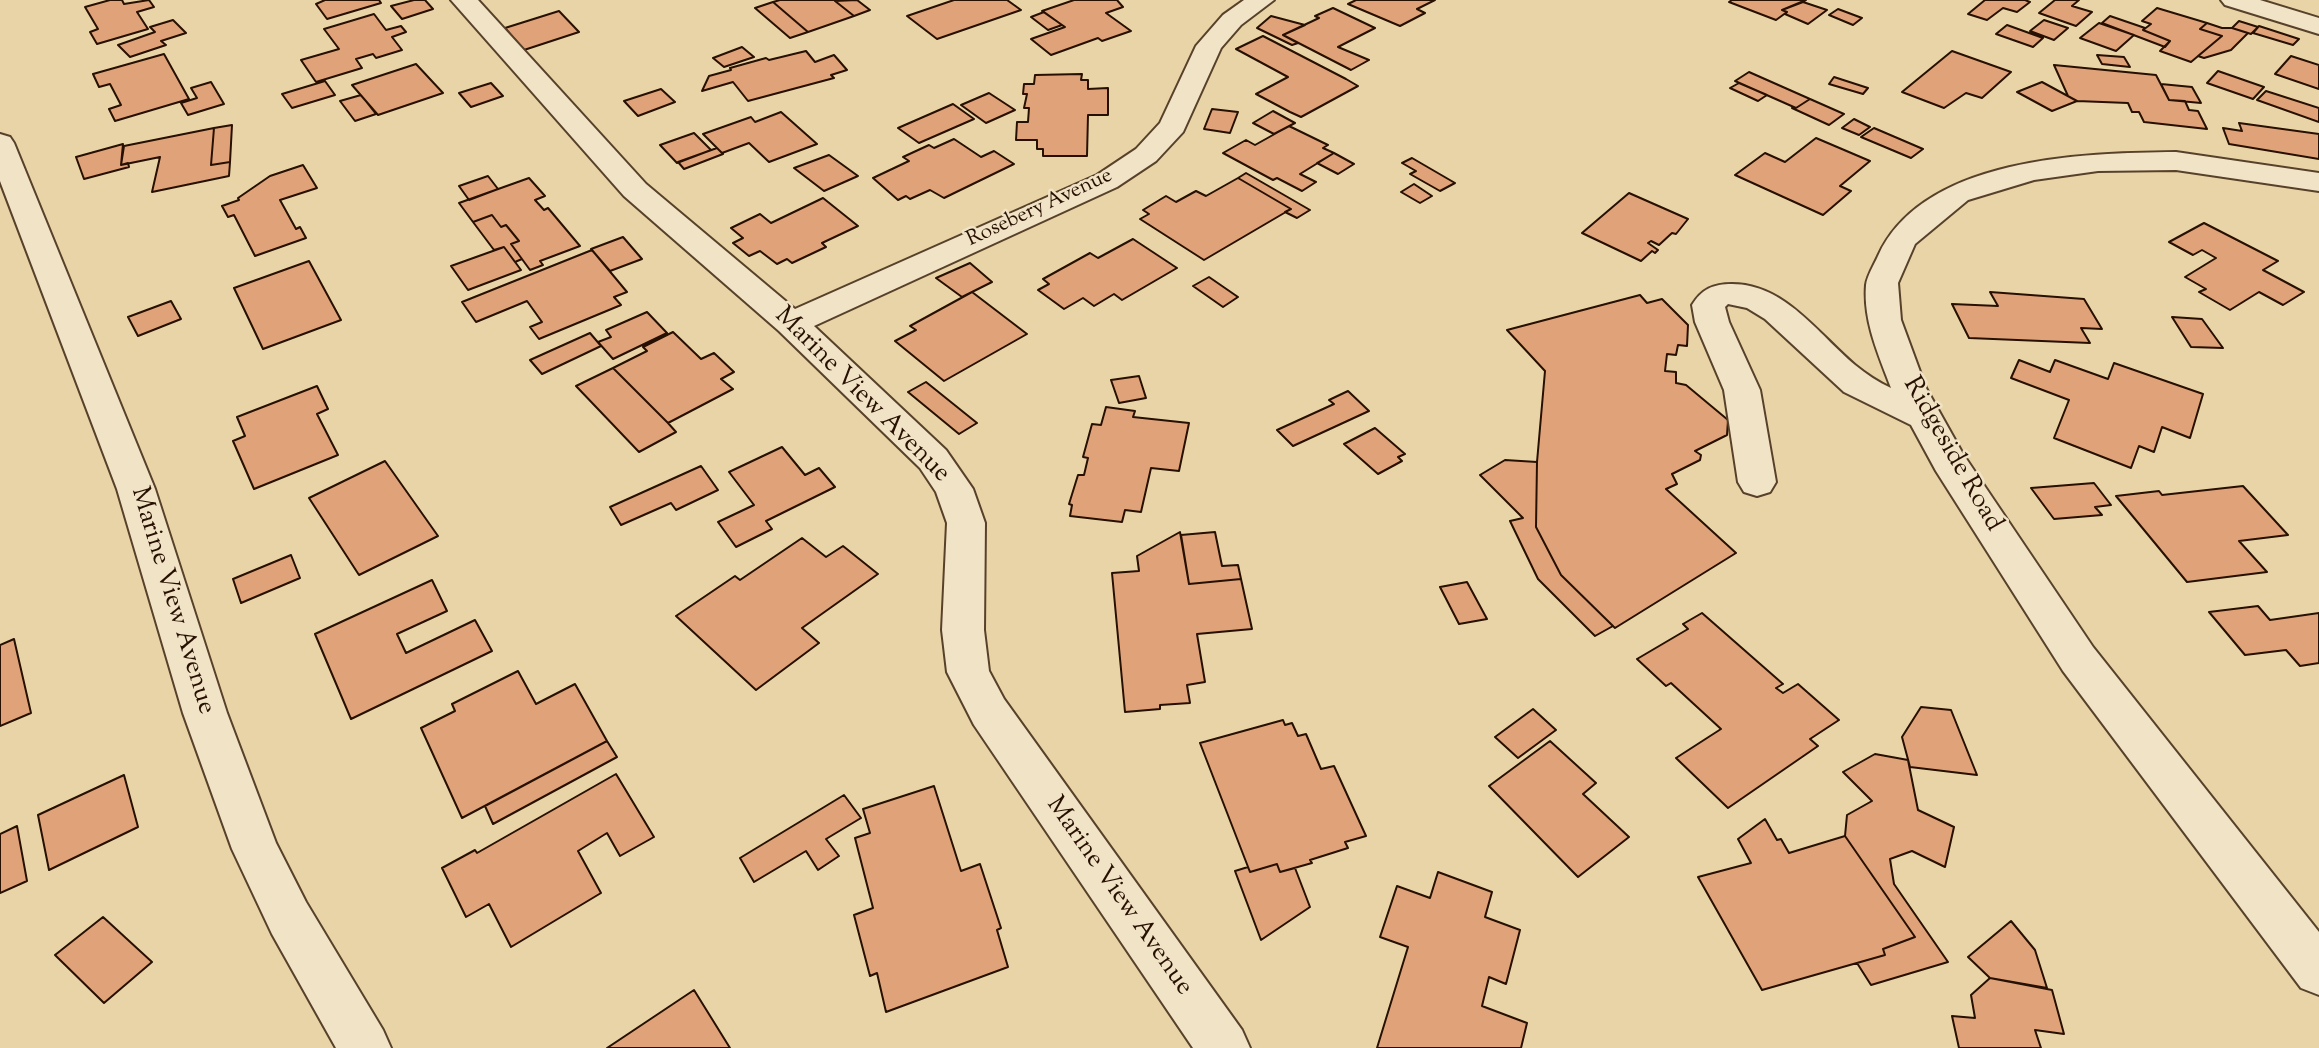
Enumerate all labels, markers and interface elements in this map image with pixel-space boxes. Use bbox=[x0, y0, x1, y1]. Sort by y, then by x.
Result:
street label: Rosebery Avenue bbox=[963, 164, 1117, 254]
street label: Marine View Avenue bbox=[767, 302, 955, 490]
street label: Ridgeside Road bbox=[1894, 372, 2008, 538]
street label: Marine View Avenue bbox=[122, 484, 220, 718]
street label: Marine View Avenue bbox=[1038, 792, 1198, 1002]

